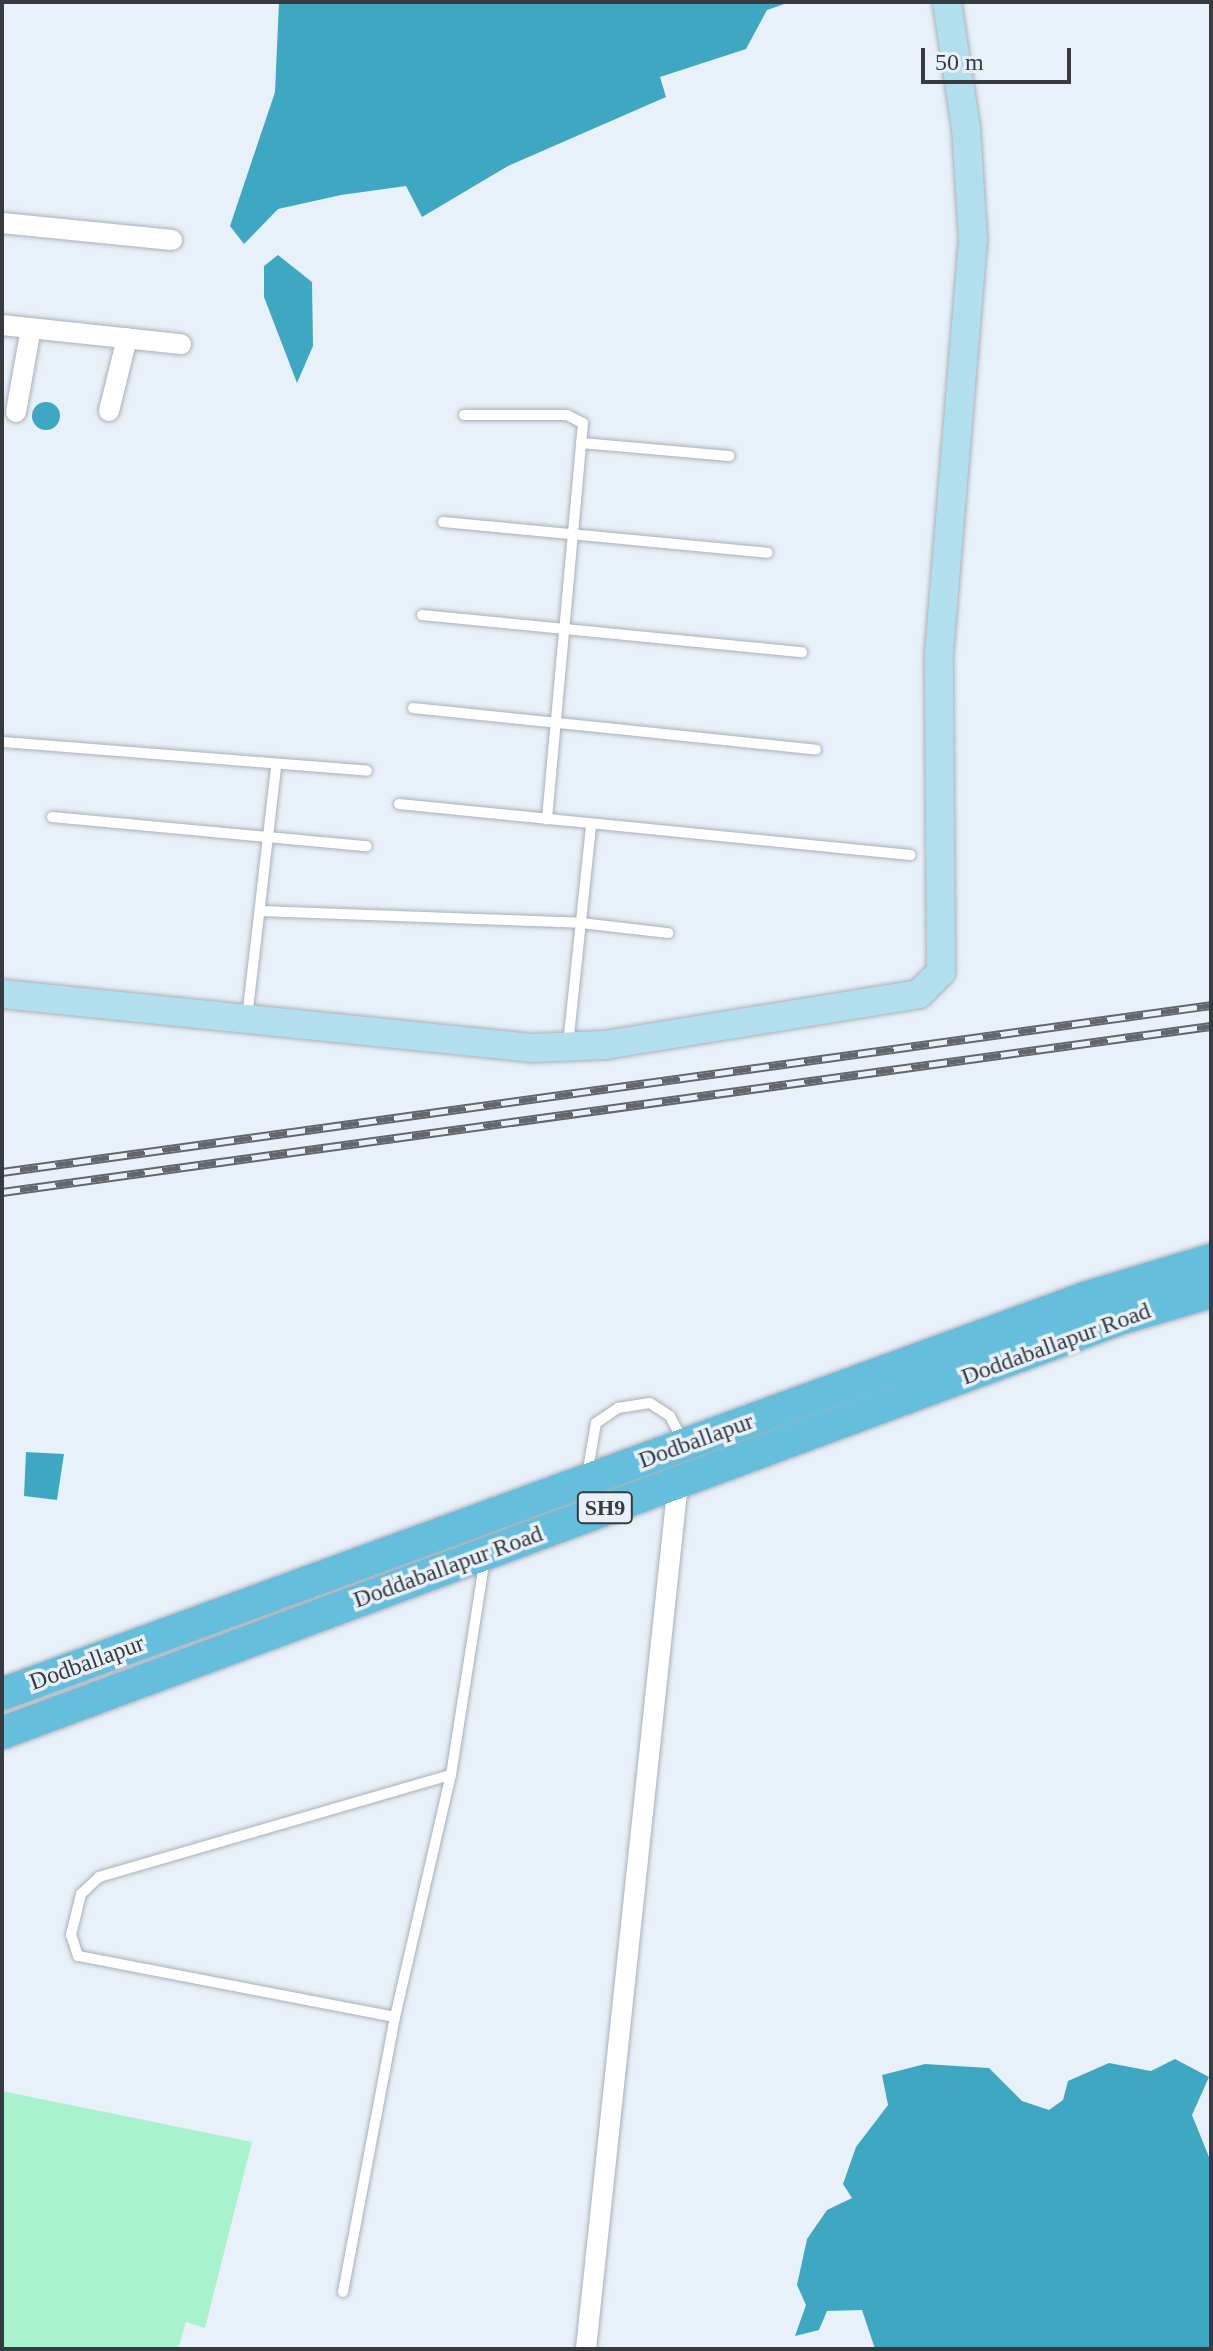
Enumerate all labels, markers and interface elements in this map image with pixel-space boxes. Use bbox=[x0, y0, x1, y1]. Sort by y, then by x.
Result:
scale bar bbox=[925, 32, 1075, 82]
text: 50 m bbox=[935, 49, 984, 75]
street label: Doddaballapur Road bbox=[957, 1296, 1155, 1392]
street label: Dodballapur bbox=[635, 1407, 757, 1475]
road number: SH9 bbox=[575, 1490, 635, 1526]
street label: Doddaballapur Road bbox=[349, 1519, 547, 1615]
street label: Dodballapur bbox=[26, 1629, 148, 1697]

